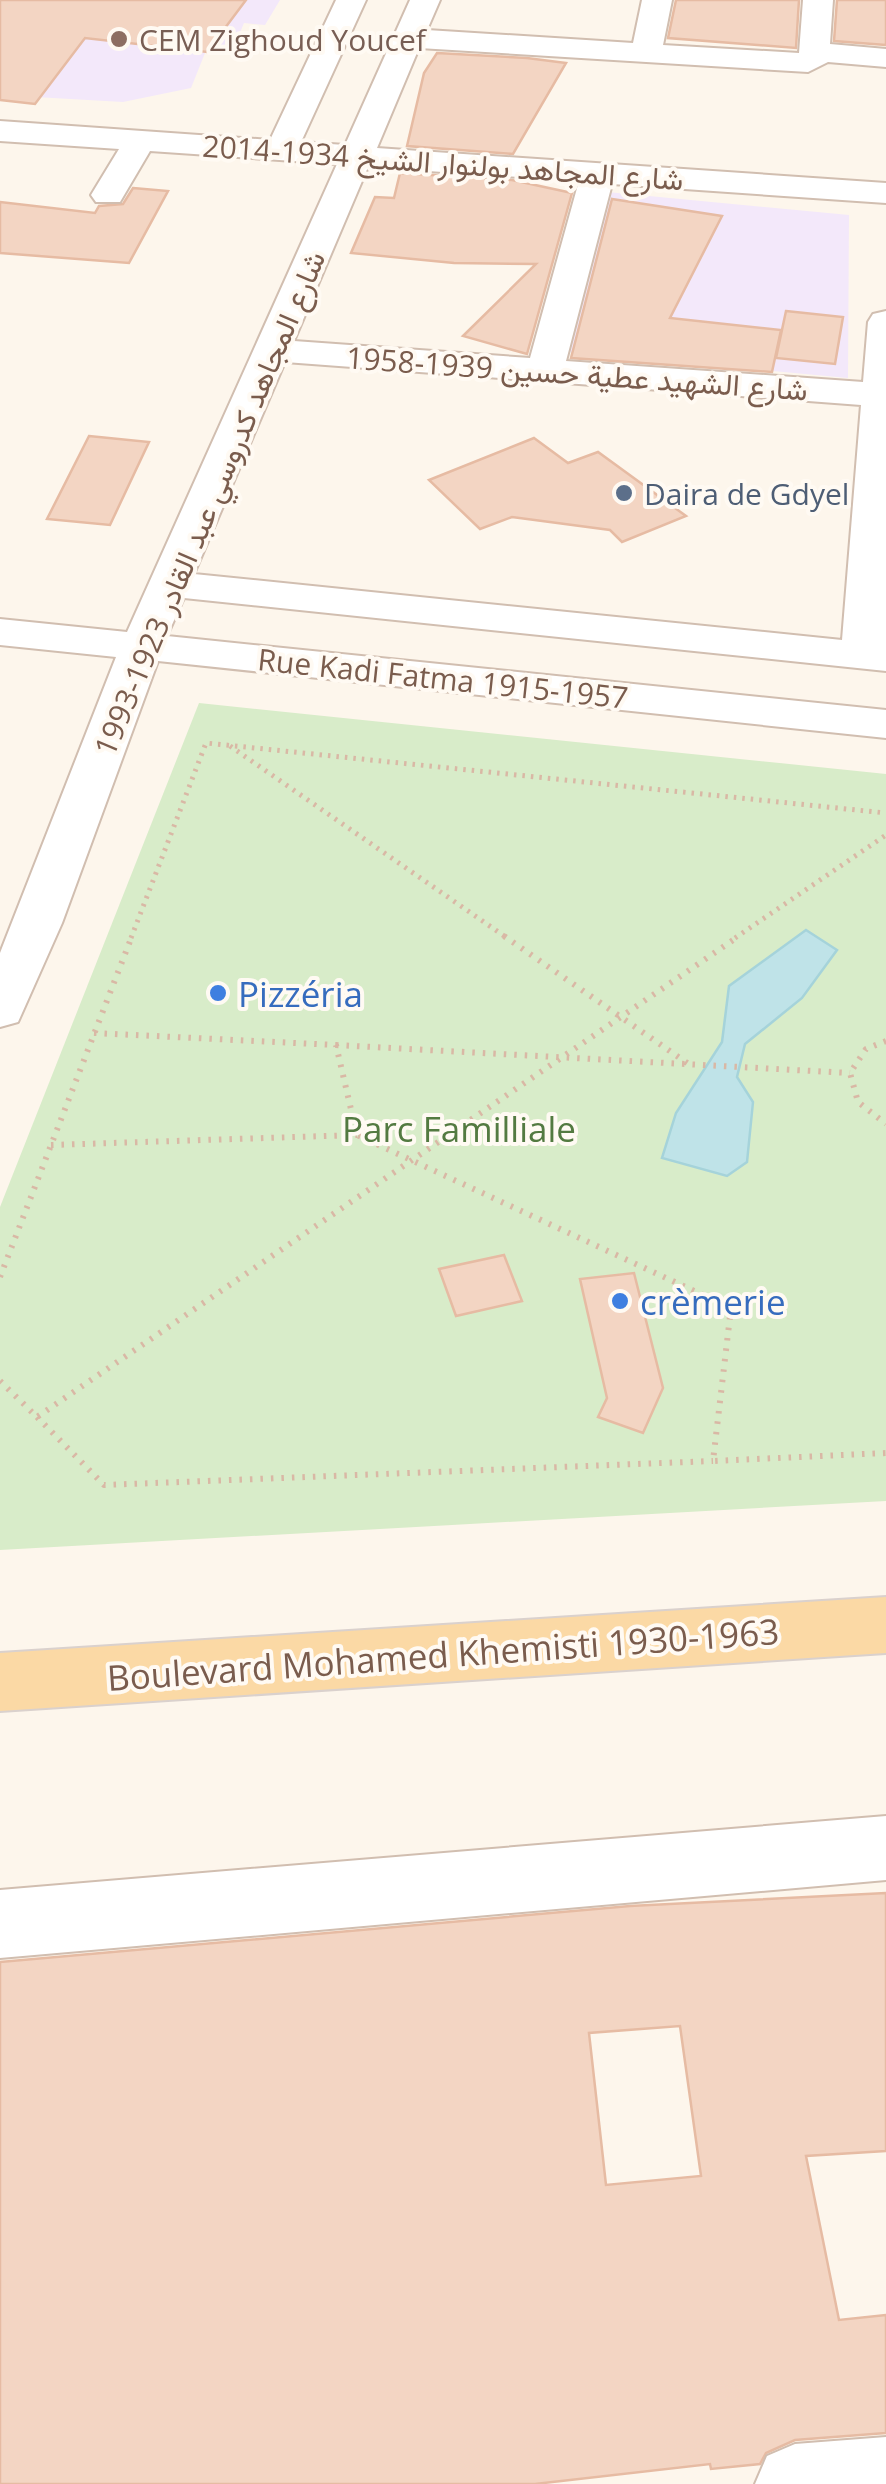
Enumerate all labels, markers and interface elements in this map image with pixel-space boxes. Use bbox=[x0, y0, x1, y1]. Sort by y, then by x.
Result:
place label: CEM Zighoud Youcef bbox=[139, 19, 428, 60]
marker: CEM Zighoud Youcef bbox=[108, 28, 130, 50]
street label: شارع المجاهد بولنوار الشيخ 1934-2014 bbox=[201, 125, 685, 200]
street label: شارع المجاهد كدروسي عبد القادر 1923-1993 bbox=[84, 244, 339, 764]
street label: شارع الشهيد عطية حسين 1939-1958 bbox=[345, 336, 809, 411]
place label: Daira de Gdyel bbox=[644, 473, 849, 514]
marker: Daira de Gdyel bbox=[613, 482, 635, 504]
street label: Rue Kadi Fatma 1915-1957 bbox=[256, 638, 630, 718]
place label: Pizzéria bbox=[238, 970, 363, 1017]
marker: Pizzéria bbox=[207, 982, 229, 1004]
park label: Parc Familliale bbox=[342, 1105, 576, 1152]
place label: crèmerie bbox=[640, 1278, 786, 1325]
marker: crèmerie bbox=[609, 1290, 631, 1312]
street label: Boulevard Mohamed Khemisti 1930-1963 bbox=[105, 1607, 781, 1701]

